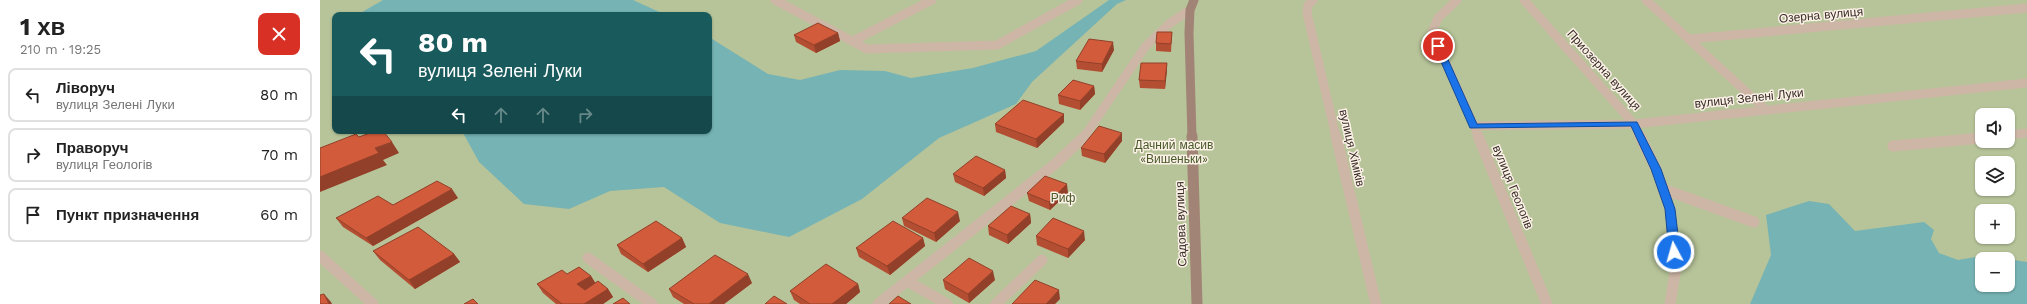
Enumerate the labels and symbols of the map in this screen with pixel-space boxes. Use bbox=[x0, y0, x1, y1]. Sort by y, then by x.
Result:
street label: Озерна вулиця bbox=[1778, 4, 1864, 26]
street label: Приозерна вулиця bbox=[1564, 27, 1644, 113]
pin bbox=[1421, 29, 1455, 63]
street label: вулиця Зелені Луки bbox=[1694, 85, 1804, 111]
street label: вулиця Хіміків bbox=[1336, 108, 1368, 188]
park label: Дачний масив «Вишеньки» bbox=[1135, 138, 1213, 166]
street label: вулиця Геологів bbox=[1490, 143, 1536, 231]
street label: Садова вулиця bbox=[1173, 181, 1189, 267]
park label: Риф bbox=[1051, 191, 1075, 205]
position arrow bbox=[1653, 231, 1695, 273]

